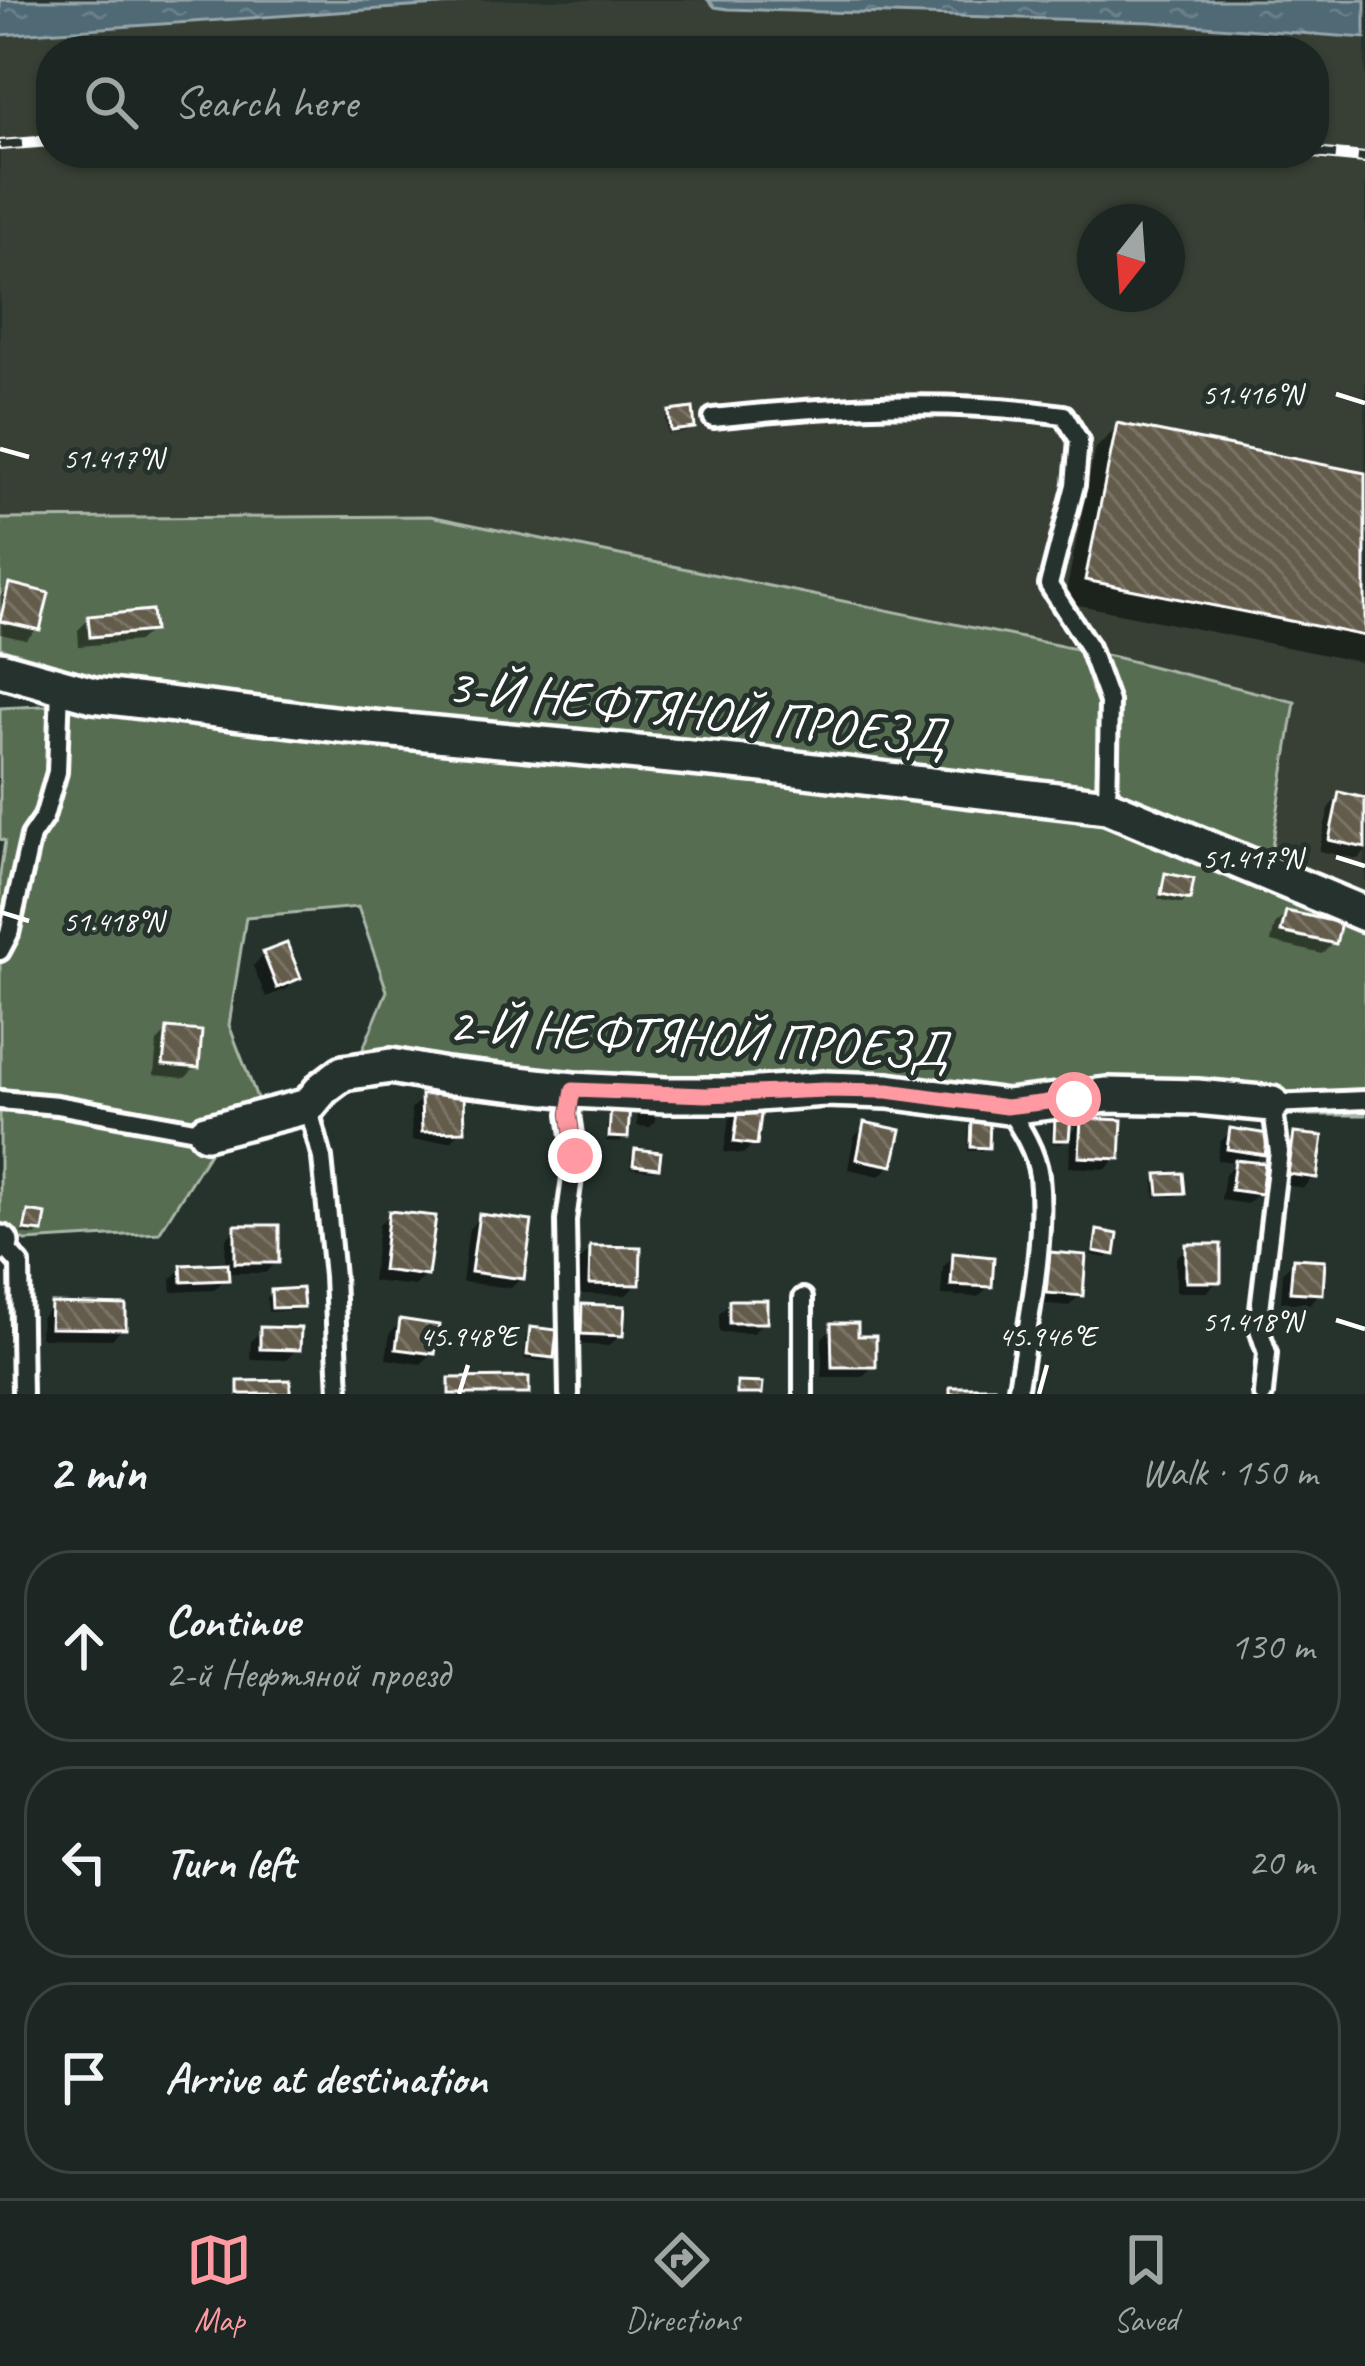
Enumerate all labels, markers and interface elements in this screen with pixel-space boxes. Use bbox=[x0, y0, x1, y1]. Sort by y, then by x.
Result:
search box bbox=[36, 36, 1329, 168]
icon: search bbox=[78, 69, 144, 135]
text: Search here bbox=[174, 74, 357, 131]
north arrow bbox=[1077, 204, 1185, 312]
text: 51.416°N bbox=[1202, 375, 1307, 413]
text: 51.417°N bbox=[63, 439, 168, 477]
street label: 3-Й НЕФТЯНОЙ ПРОЕЗД bbox=[445, 653, 951, 769]
text: 51.417°N bbox=[1202, 839, 1307, 877]
text: 51.418°N bbox=[63, 902, 168, 940]
street label: 2-Й НЕФТЯНОЙ ПРОЕЗД bbox=[447, 992, 953, 1082]
route start bbox=[1047, 1072, 1101, 1126]
route end bbox=[548, 1129, 602, 1183]
text: 51.418°N bbox=[1202, 1302, 1307, 1340]
text: 45.948°E bbox=[419, 1317, 521, 1355]
text: 45.946°E bbox=[998, 1317, 1100, 1355]
text: 2 min bbox=[48, 1440, 146, 1504]
text: Walk · 150 m bbox=[1141, 1448, 1317, 1497]
text: Continue bbox=[165, 1593, 299, 1650]
icon: ahead bbox=[51, 1613, 117, 1679]
text: 130 m bbox=[1230, 1622, 1314, 1671]
text: 2-й Нефтяной проезд bbox=[165, 1650, 450, 1699]
icon: left bbox=[51, 1829, 117, 1895]
text: Turn left bbox=[165, 1834, 295, 1891]
text: 20 m bbox=[1248, 1838, 1314, 1887]
icon: arrive bbox=[51, 2045, 117, 2111]
text: Arrive at destination bbox=[165, 2050, 487, 2107]
tab: Map bbox=[186, 2227, 252, 2341]
tab: Directions bbox=[625, 2227, 740, 2341]
tab: Saved bbox=[1113, 2227, 1179, 2341]

